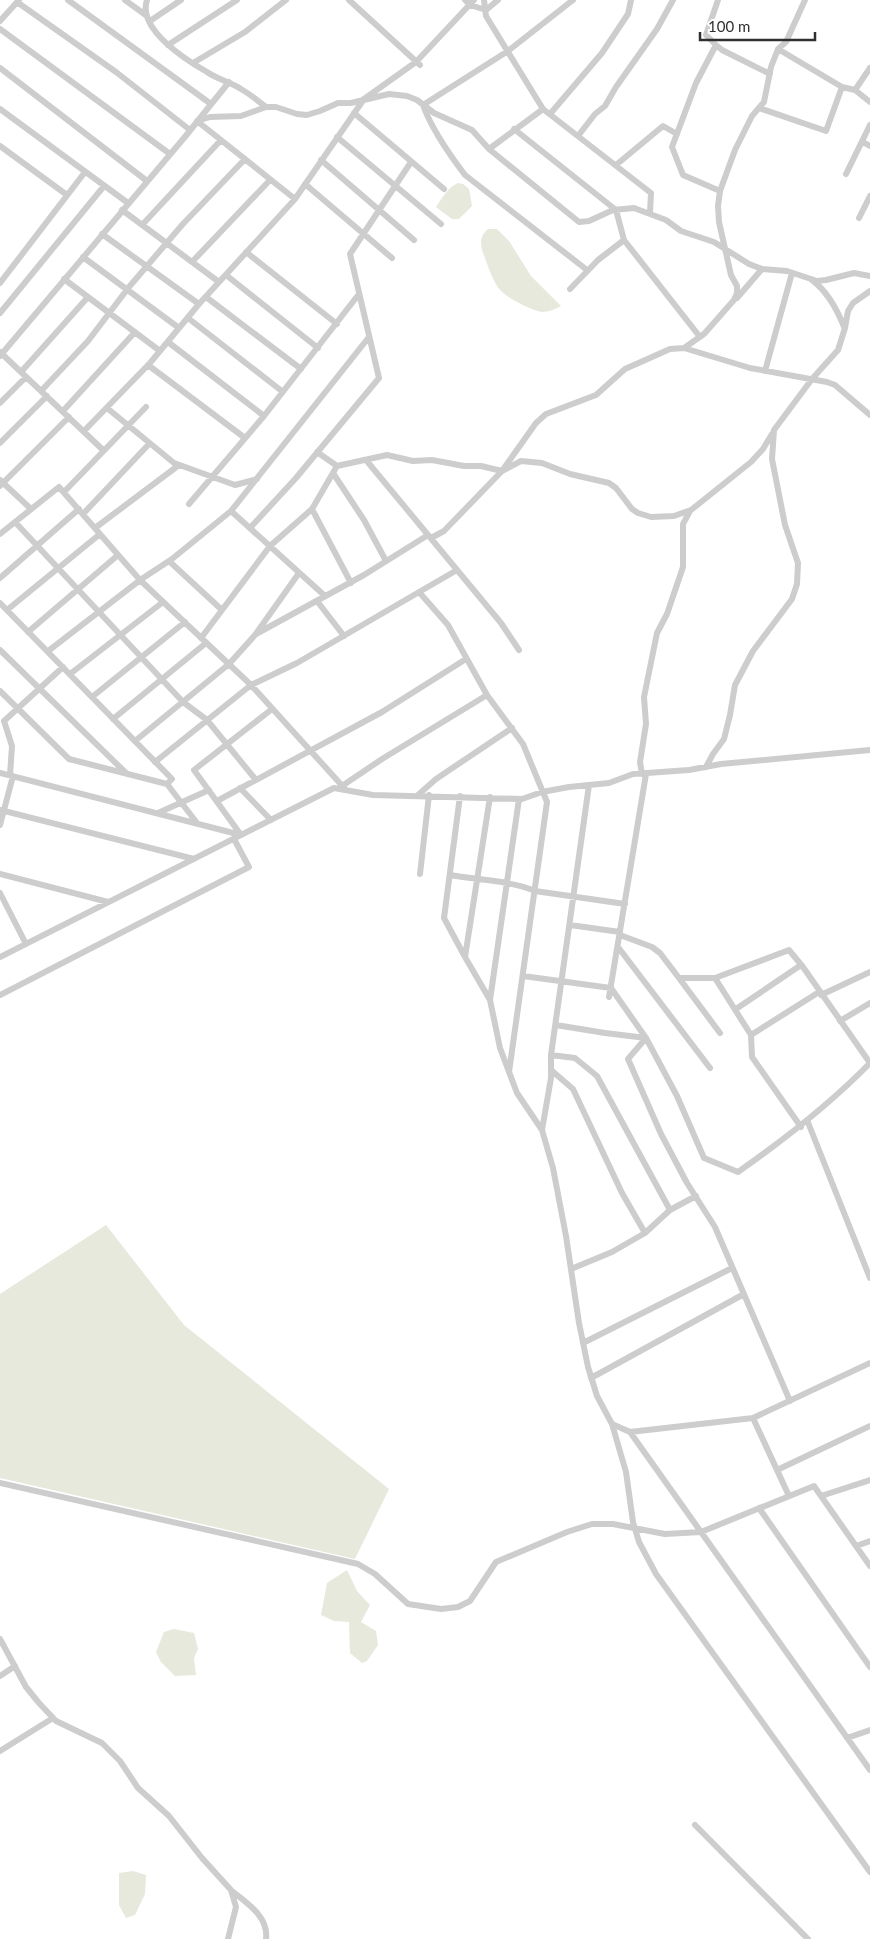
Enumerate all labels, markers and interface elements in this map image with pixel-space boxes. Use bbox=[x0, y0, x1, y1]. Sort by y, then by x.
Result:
scale bar bbox=[700, 10, 815, 42]
text: 100 m bbox=[708, 17, 750, 35]

